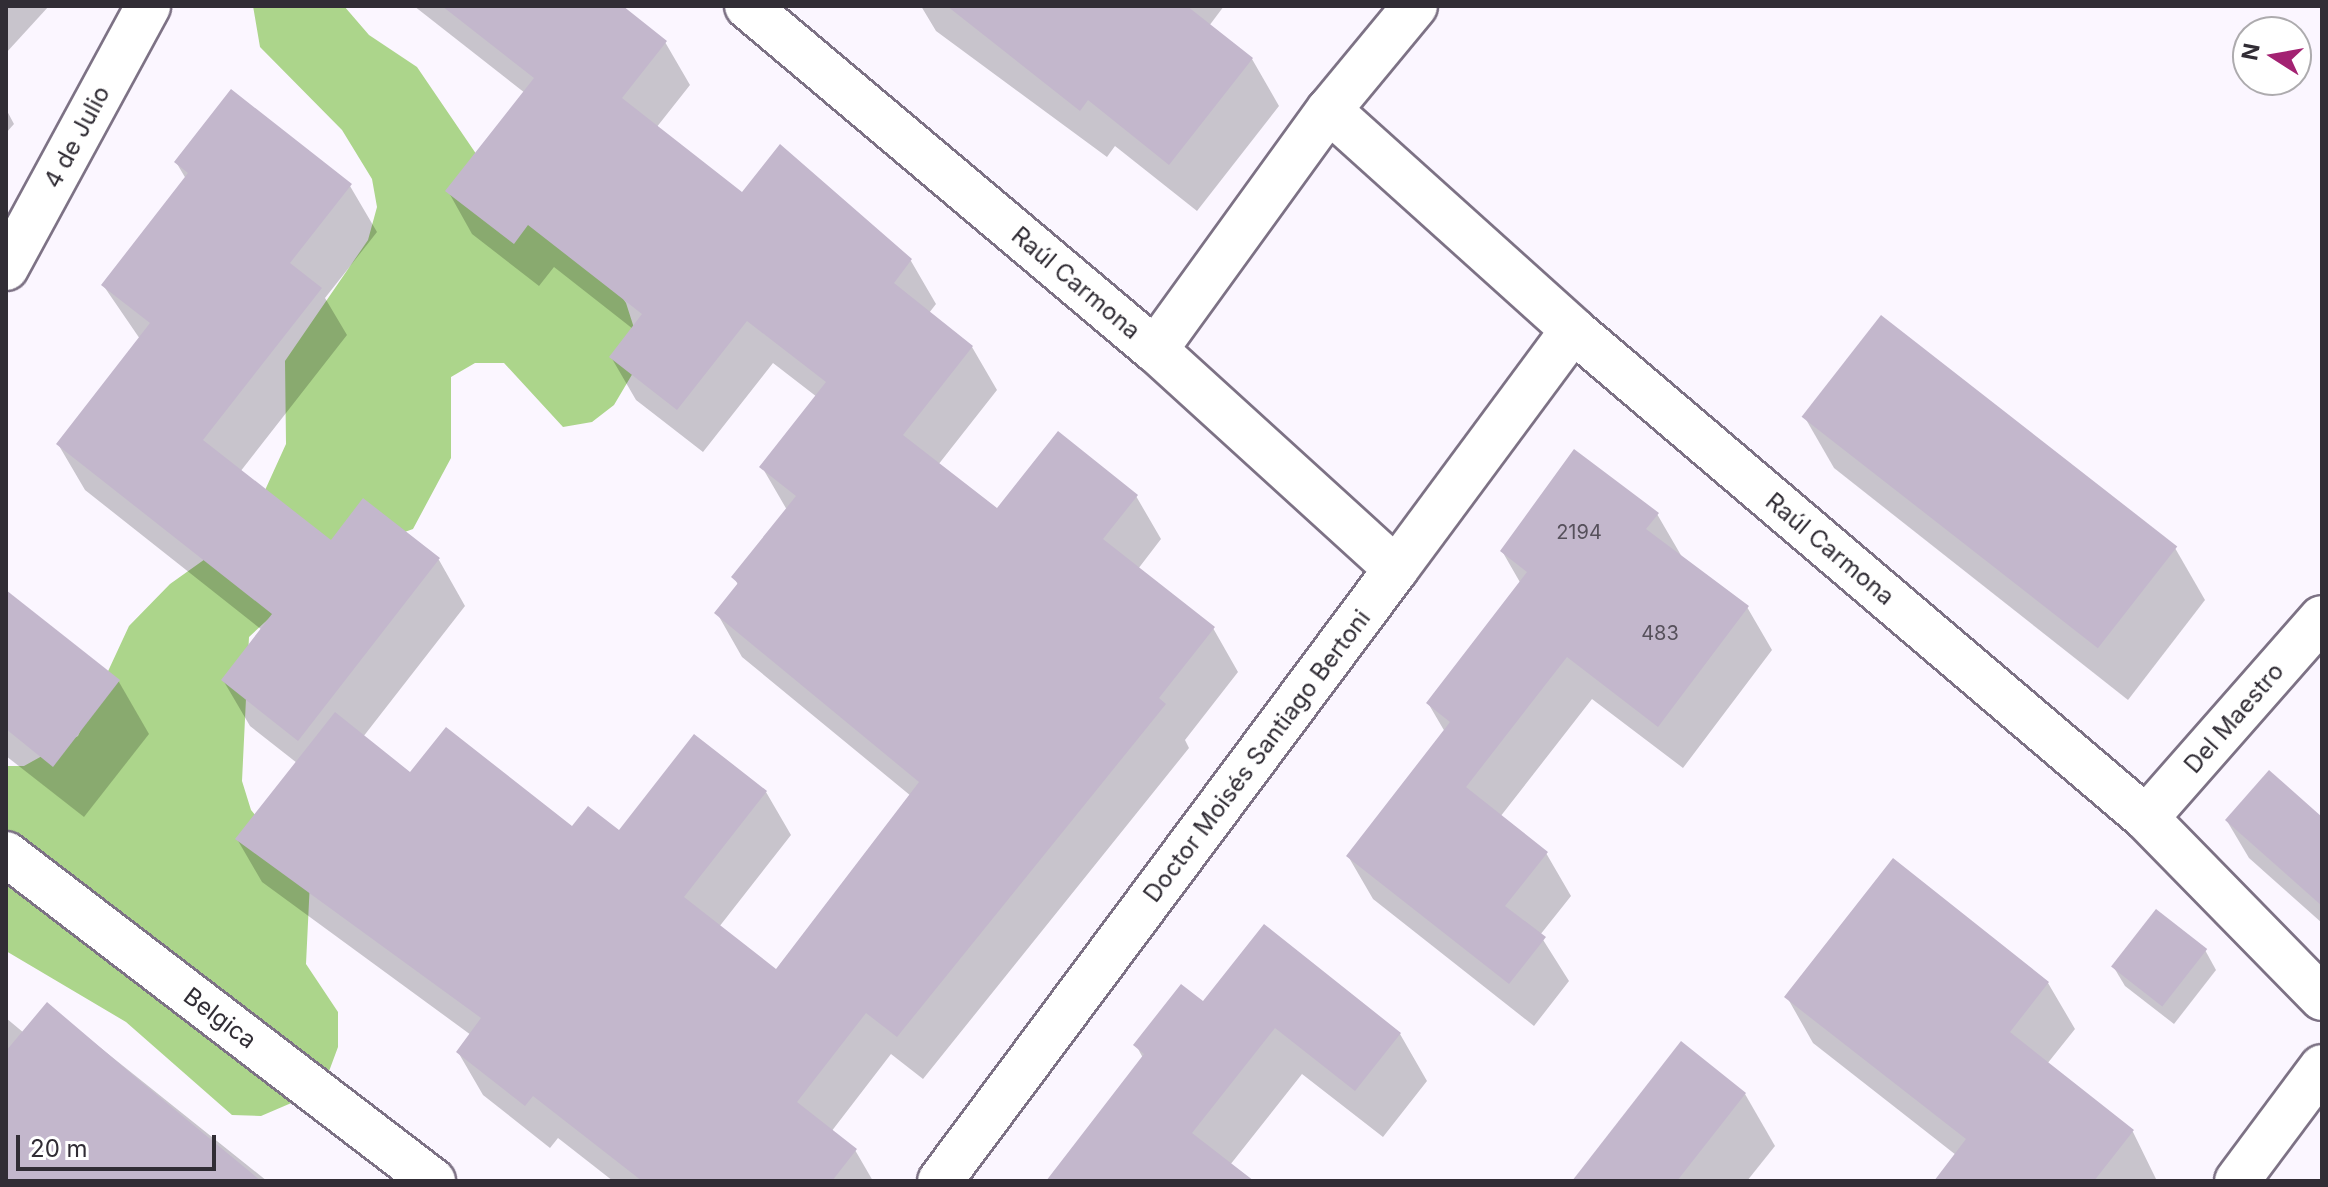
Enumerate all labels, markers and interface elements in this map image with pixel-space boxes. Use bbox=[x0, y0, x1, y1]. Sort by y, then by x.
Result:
north arrow bbox=[2232, 16, 2312, 96]
text: N bbox=[2236, 41, 2265, 63]
street label: 4 de Julio bbox=[38, 81, 116, 193]
street label: Raúl Carmona bbox=[1006, 221, 1146, 345]
street label: Raúl Carmona bbox=[1760, 487, 1900, 611]
house number: 2194 bbox=[1556, 520, 1602, 544]
street label: Doctor Moisés Santiago Bertoni bbox=[1138, 604, 1376, 908]
house number: 483 bbox=[1641, 621, 1679, 645]
street label: Del Maestro bbox=[2178, 657, 2290, 779]
street label: Belgica bbox=[178, 981, 262, 1055]
scale bar bbox=[20, 1119, 220, 1169]
text: 20 m bbox=[30, 1134, 88, 1163]

